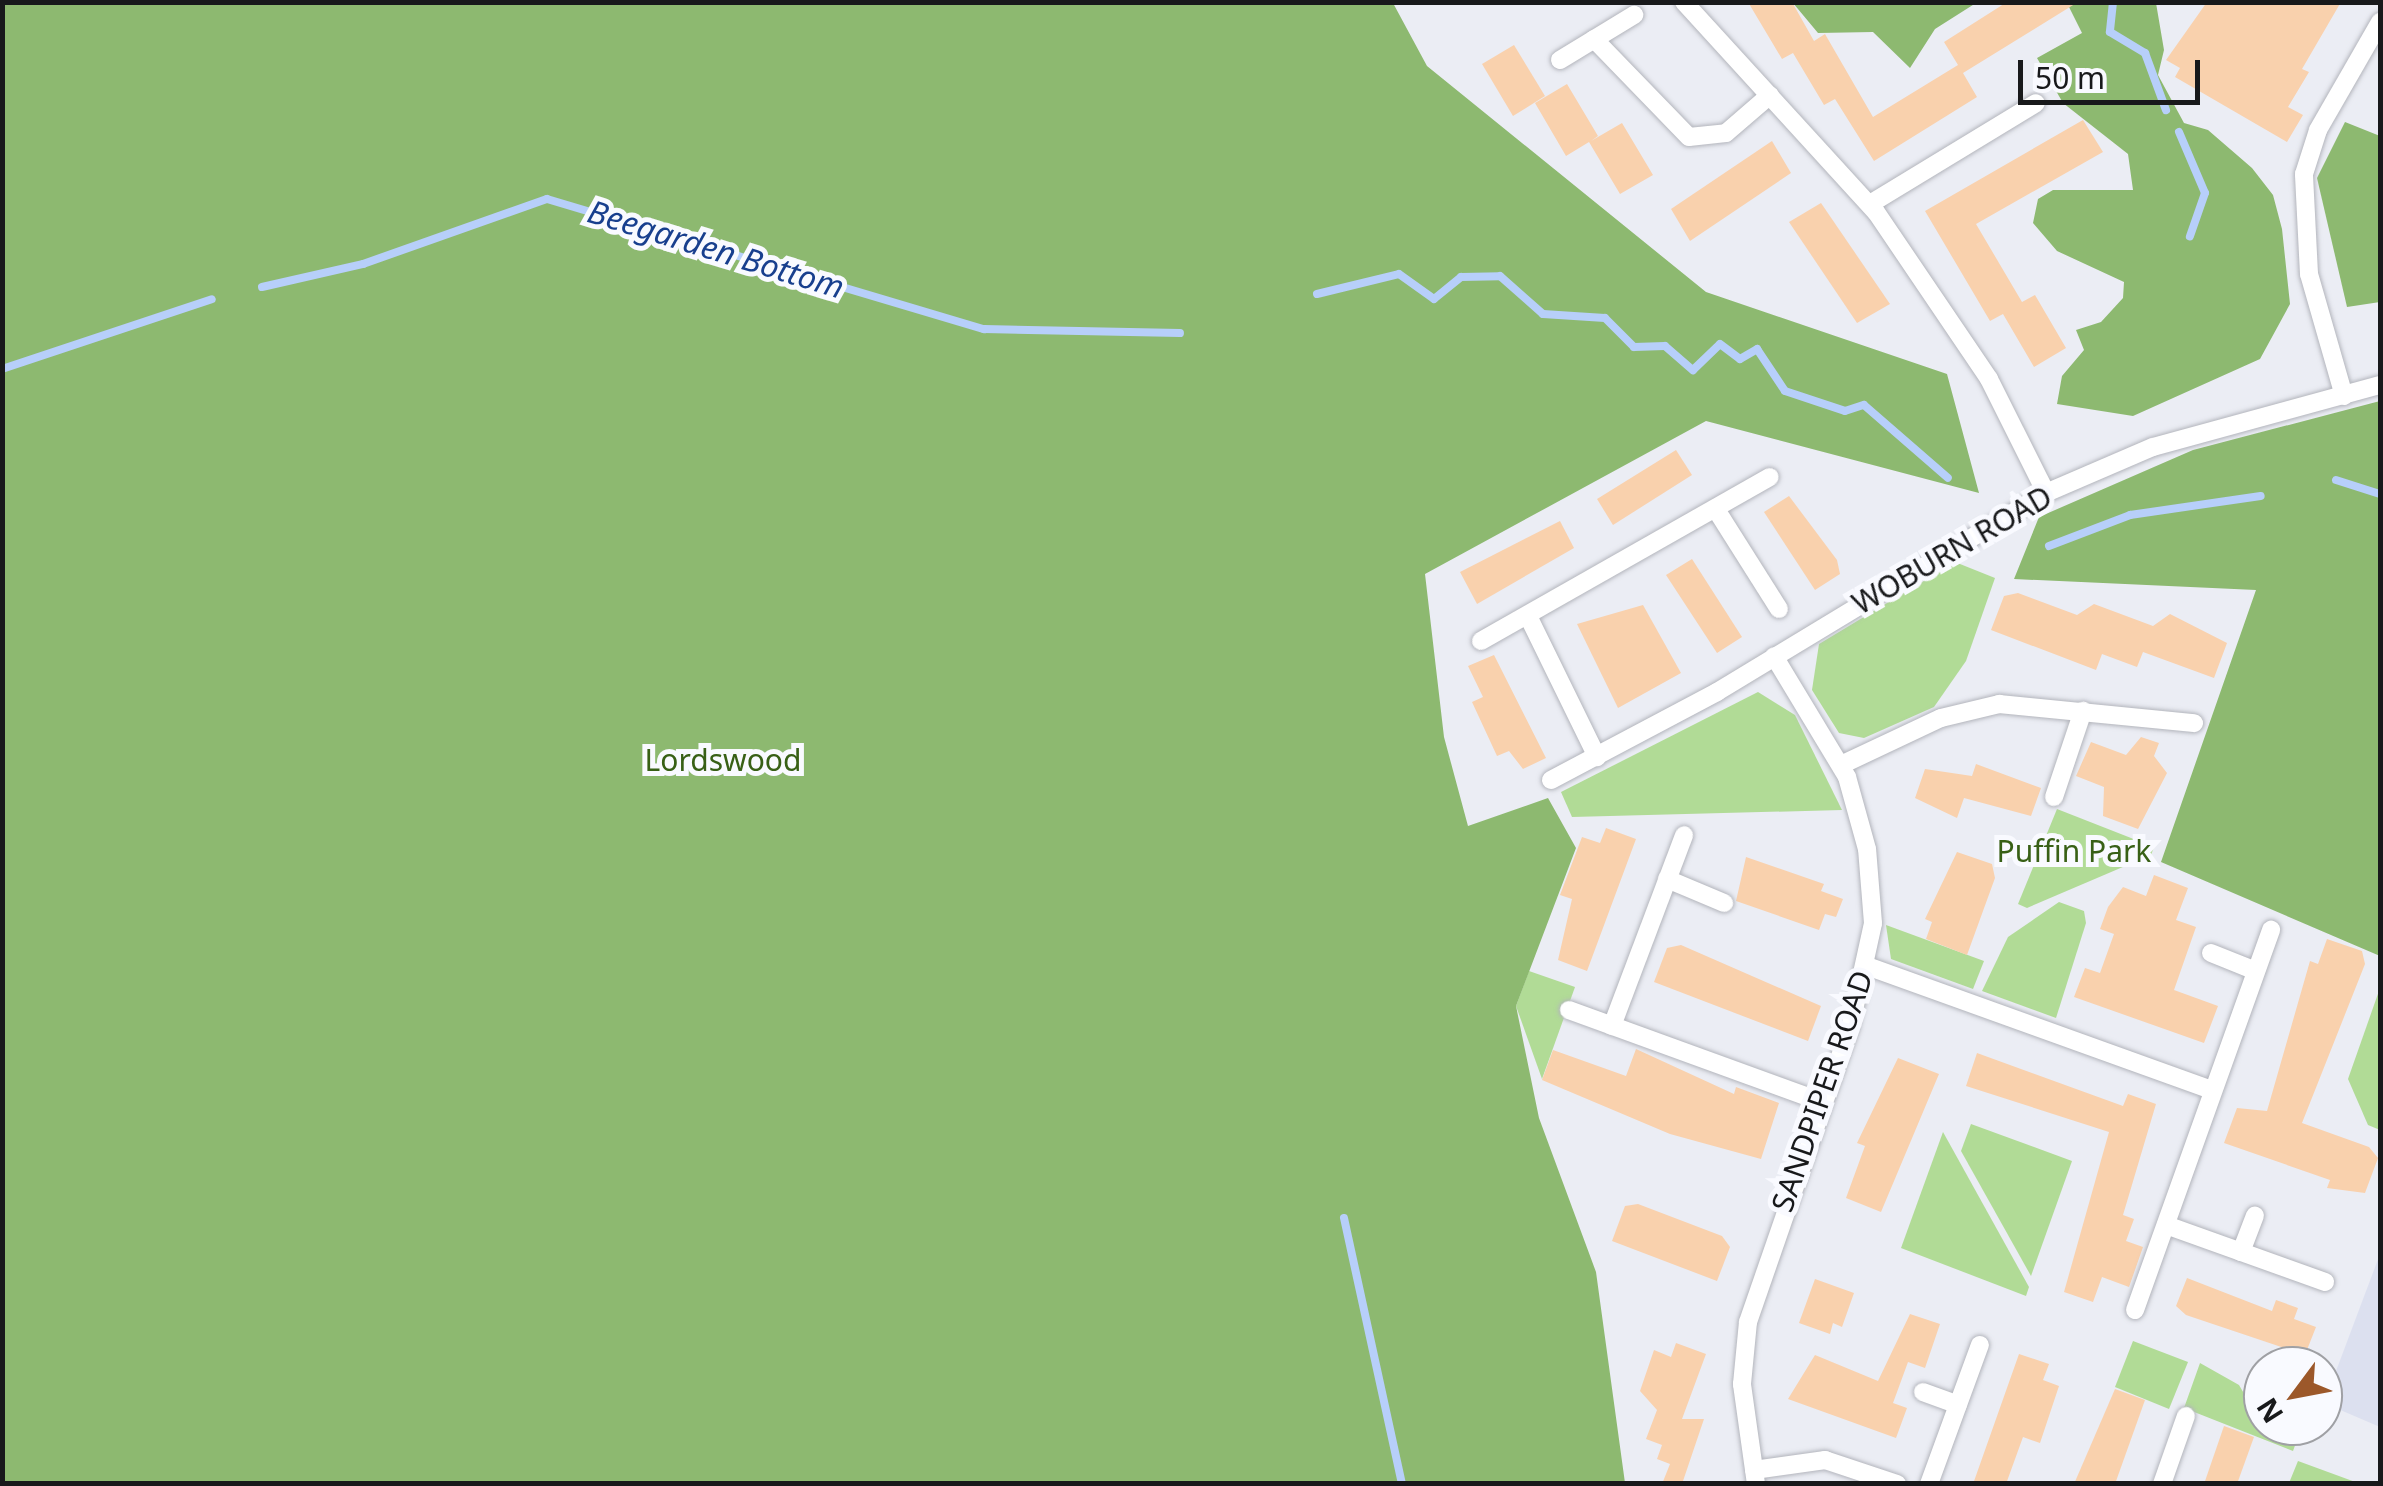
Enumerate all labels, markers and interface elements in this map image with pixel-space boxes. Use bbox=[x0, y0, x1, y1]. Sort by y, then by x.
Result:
scale bar bbox=[2023, 40, 2206, 102]
text: 50 m bbox=[2035, 57, 2105, 98]
water label: Beegarden Bottom bbox=[583, 192, 849, 306]
street label: WOBURN ROAD bbox=[1846, 478, 2058, 622]
park label: Lordswood bbox=[645, 742, 801, 778]
park label: Puffin Park bbox=[1997, 833, 2151, 869]
street label: SANDPIPER ROAD bbox=[1764, 966, 1880, 1216]
north arrow bbox=[2243, 1346, 2343, 1446]
text: N bbox=[2247, 1391, 2291, 1431]

